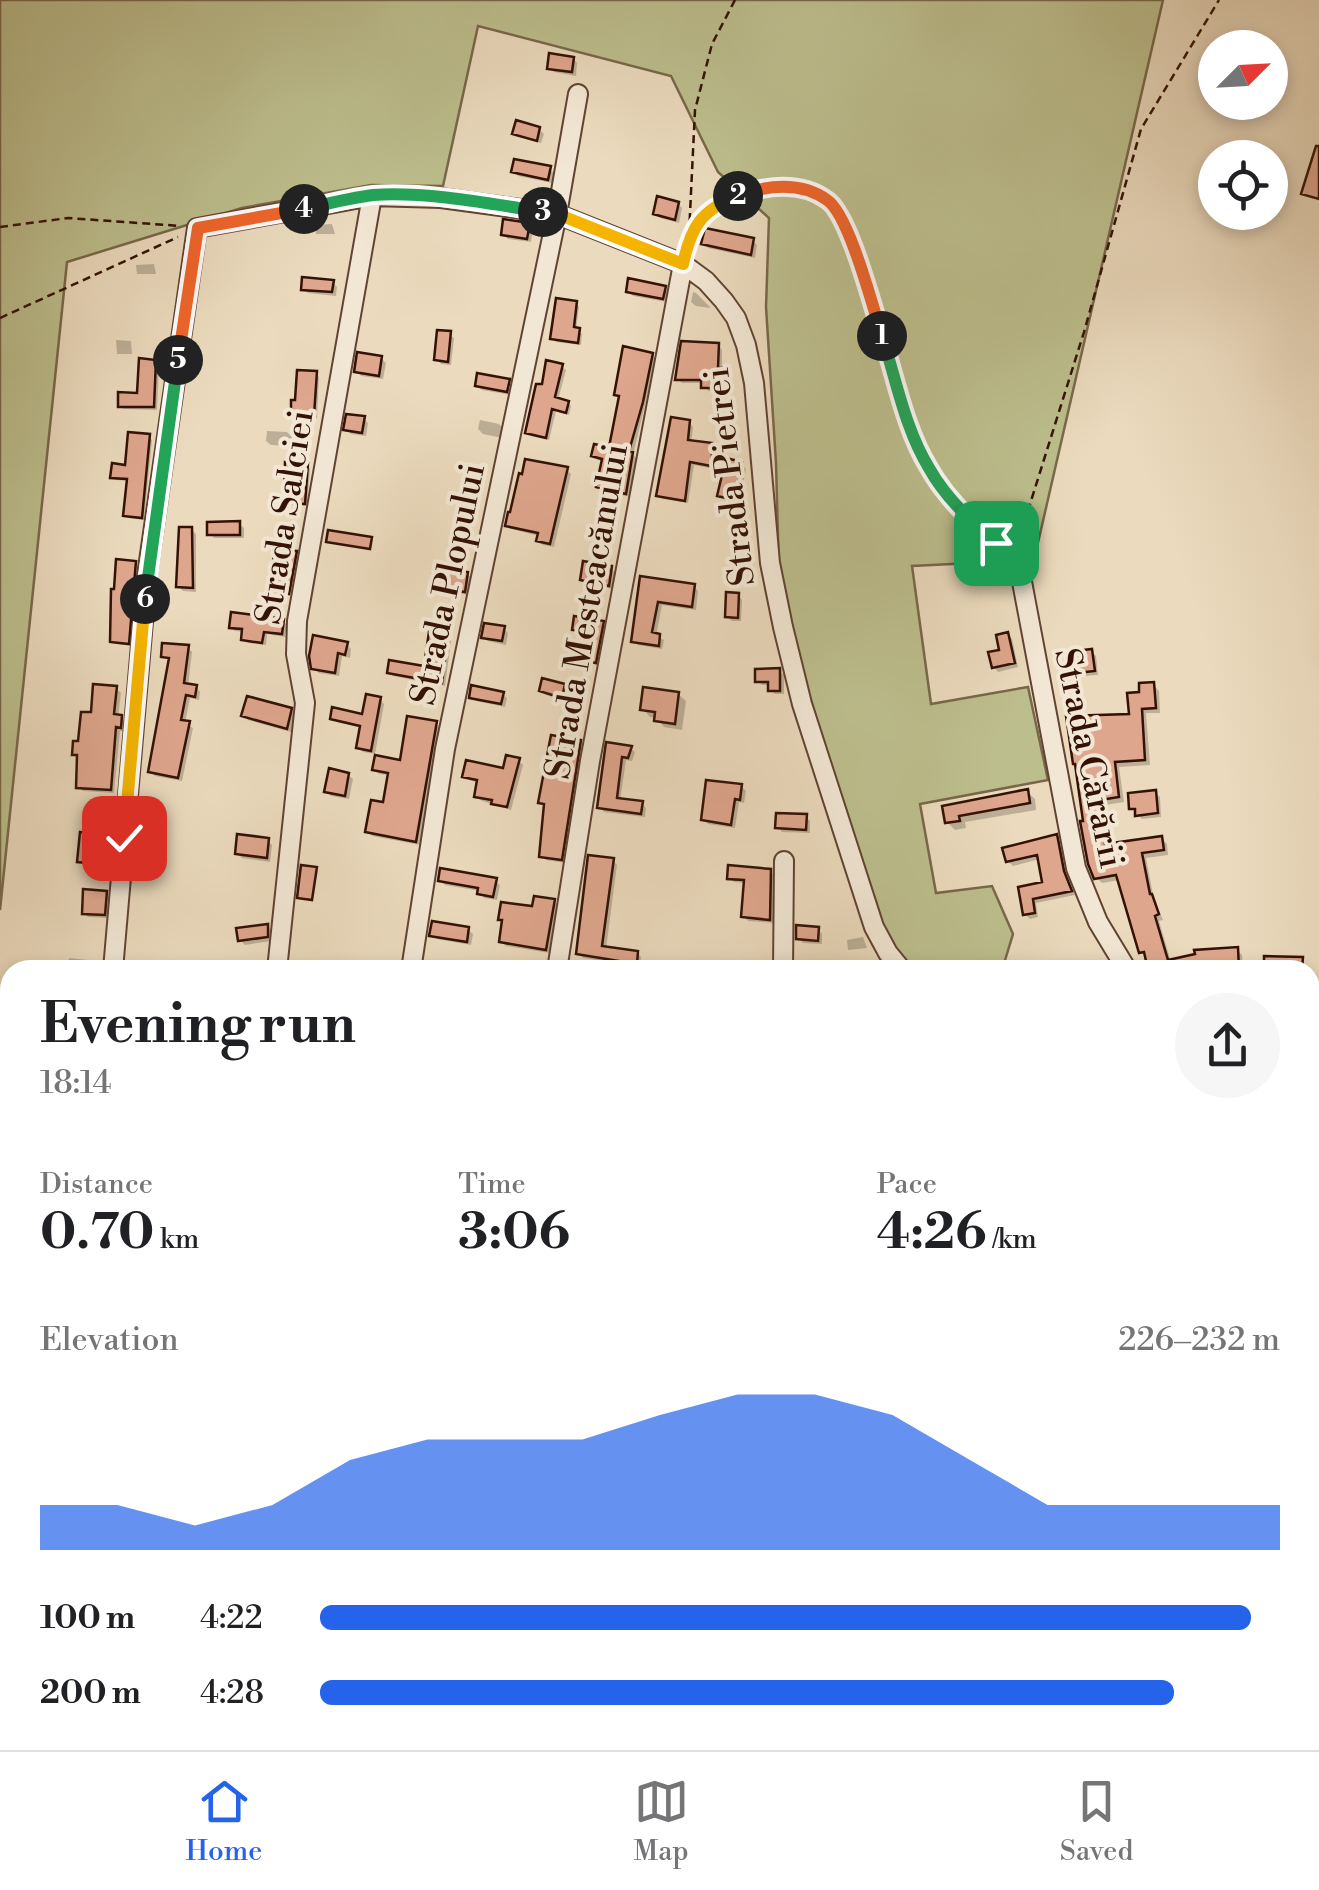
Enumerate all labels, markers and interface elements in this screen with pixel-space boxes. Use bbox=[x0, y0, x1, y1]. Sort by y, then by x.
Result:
north arrow bbox=[1198, 30, 1288, 120]
map controls bbox=[1198, 30, 1288, 230]
button: locate bbox=[1198, 140, 1288, 230]
pin: 2 bbox=[713, 171, 763, 221]
text: 2 bbox=[729, 178, 747, 213]
pin: 4 bbox=[279, 184, 329, 234]
pin: 3 bbox=[518, 187, 568, 237]
text: 4 bbox=[295, 191, 313, 226]
text: 3 bbox=[535, 194, 551, 229]
pin: 1 bbox=[857, 311, 907, 361]
text: 1 bbox=[875, 318, 889, 353]
pin: 5 bbox=[153, 335, 203, 385]
text: 5 bbox=[169, 342, 187, 377]
street label: Strada Pietrei bbox=[696, 365, 765, 588]
street label: Strada Salciei bbox=[247, 407, 324, 628]
street label: Strada Mesteacănului bbox=[537, 440, 638, 782]
street label: Strada Plopului bbox=[402, 460, 495, 709]
pin bbox=[954, 501, 1039, 586]
icon: arrive bbox=[969, 516, 1024, 571]
pin: 6 bbox=[120, 574, 170, 624]
text: 6 bbox=[136, 581, 154, 616]
street label: Strada Cărării bbox=[1044, 645, 1133, 872]
pin bbox=[82, 796, 167, 881]
icon: check bbox=[97, 811, 152, 866]
text: Evening run bbox=[40, 991, 356, 1060]
button: share bbox=[1175, 993, 1280, 1098]
text: 18:14 bbox=[40, 1063, 112, 1103]
text: Distance bbox=[40, 1167, 153, 1202]
text: Time bbox=[458, 1167, 526, 1202]
text: Pace bbox=[877, 1167, 937, 1202]
text: 0.70 bbox=[40, 1202, 154, 1264]
text: 3:06 bbox=[458, 1202, 570, 1264]
text: 4:26 bbox=[877, 1202, 987, 1264]
text: km bbox=[154, 1222, 199, 1257]
text: /km bbox=[987, 1222, 1037, 1257]
text: Elevation bbox=[40, 1320, 179, 1360]
text: 226–232 m bbox=[1118, 1320, 1280, 1360]
text: 100 m bbox=[40, 1598, 135, 1638]
text: 4:22 bbox=[200, 1598, 263, 1638]
text: 200 m bbox=[40, 1673, 141, 1713]
text: 4:28 bbox=[200, 1673, 264, 1713]
tab: Home bbox=[186, 1774, 262, 1869]
tab: Map bbox=[634, 1774, 689, 1869]
tab: Saved bbox=[1060, 1774, 1133, 1869]

